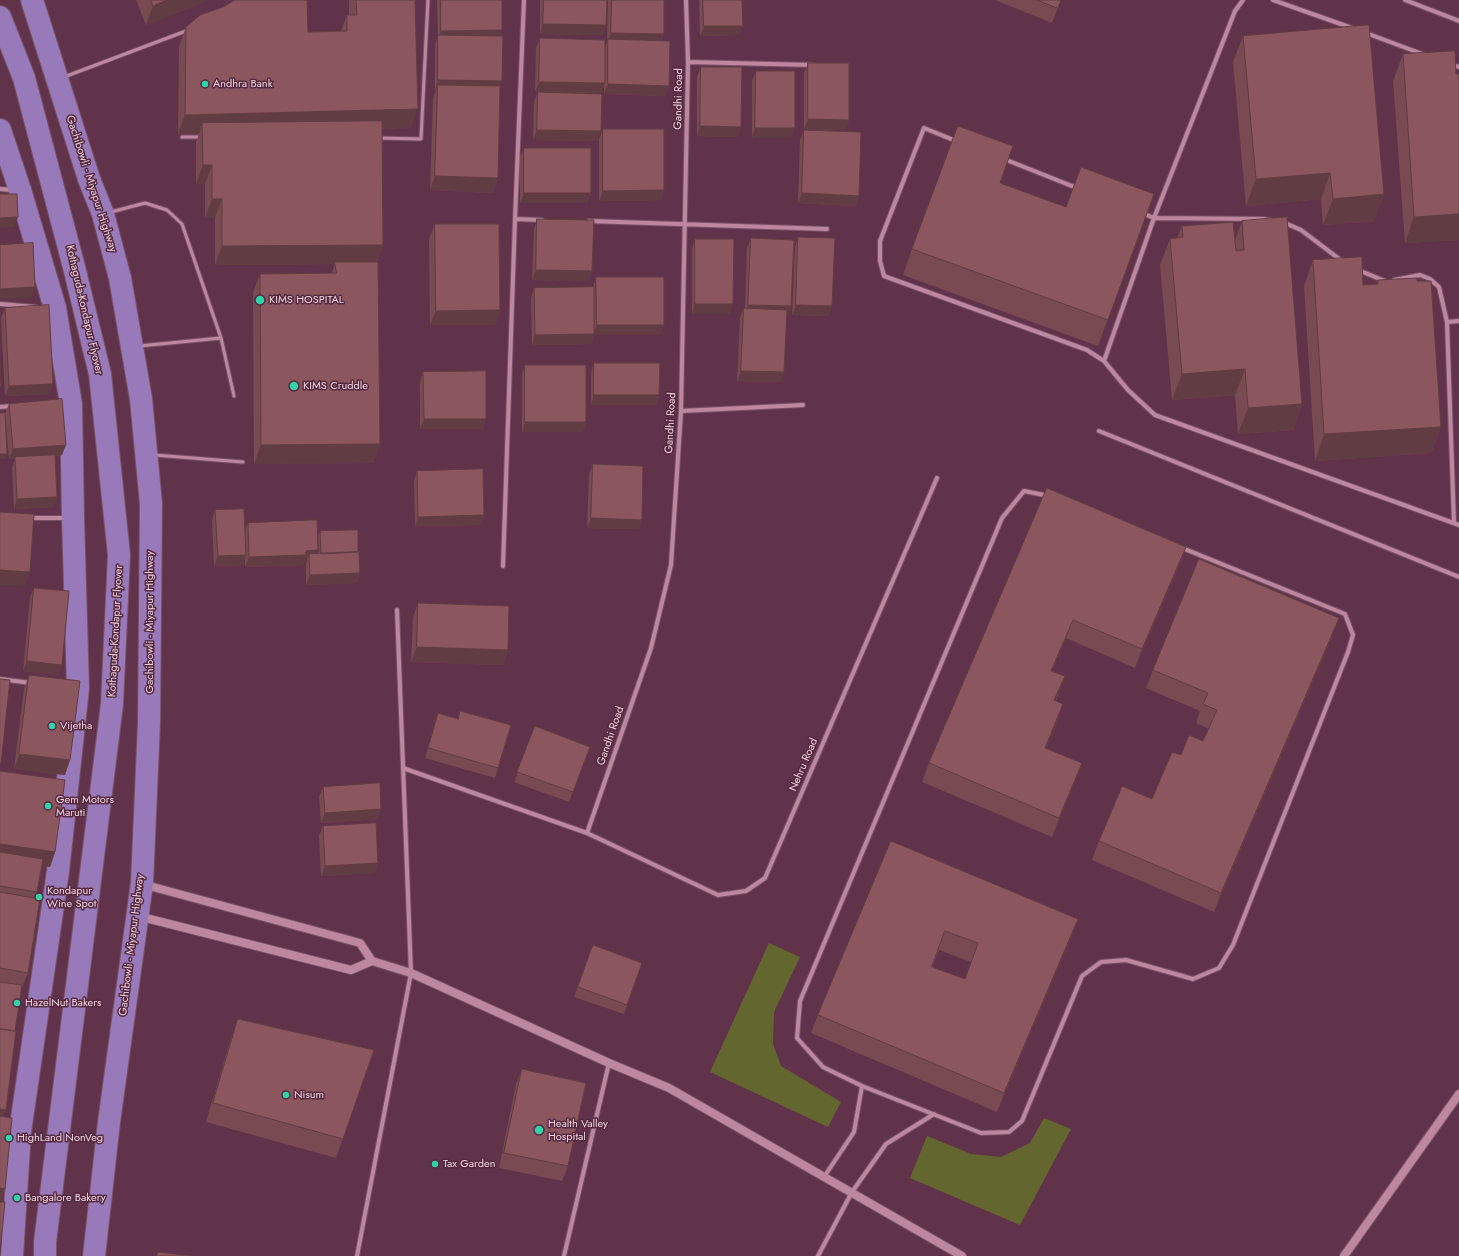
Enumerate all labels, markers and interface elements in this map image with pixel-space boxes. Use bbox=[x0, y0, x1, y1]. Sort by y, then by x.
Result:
street label: Gandhi Road bbox=[672, 68, 686, 130]
place label: Andhra Bank bbox=[213, 77, 272, 91]
marker: Andhra Bank bbox=[200, 79, 210, 89]
street label: Gachibowli - Miyapur Highway bbox=[63, 114, 119, 254]
street label: Kothaguda-Kondapur Flyover bbox=[63, 244, 105, 376]
place label: KIMS HOSPITAL bbox=[269, 293, 344, 307]
marker: KIMS HOSPITAL bbox=[254, 294, 266, 306]
place label: KIMS Cruddle bbox=[303, 379, 368, 393]
marker: KIMS Cruddle bbox=[288, 380, 300, 392]
street label: Gandhi Road bbox=[663, 392, 679, 454]
street label: Gachibowli - Miyapur Highway bbox=[143, 551, 157, 693]
street label: Kothaguda-Kondapur Flyover bbox=[106, 564, 126, 698]
street label: Gandhi Road bbox=[595, 705, 627, 767]
place label: Vijetha bbox=[60, 719, 92, 733]
marker: Vijetha bbox=[47, 721, 57, 731]
street label: Nehru Road bbox=[787, 736, 821, 794]
place label: Gem Motors Maruti bbox=[56, 793, 114, 819]
marker: Gem Motors Maruti bbox=[43, 801, 53, 811]
street label: Gachibowli - Miyapur Highway bbox=[117, 873, 147, 1017]
place label: Kondapur Wine Spot bbox=[47, 884, 96, 910]
marker: Kondapur Wine Spot bbox=[34, 892, 44, 902]
place label: HazelNut Bakers bbox=[25, 996, 101, 1010]
marker: HazelNut Bakers bbox=[12, 998, 22, 1008]
place label: Nisum bbox=[294, 1088, 324, 1102]
marker: Nisum bbox=[281, 1090, 291, 1100]
place label: Health Valley Hospital bbox=[548, 1117, 608, 1143]
marker: Health Valley Hospital bbox=[533, 1124, 545, 1136]
place label: HighLand NonVeg bbox=[17, 1131, 103, 1145]
marker: HighLand NonVeg bbox=[4, 1133, 14, 1143]
place label: Tax Garden bbox=[443, 1157, 496, 1171]
marker: Tax Garden bbox=[430, 1159, 440, 1169]
place label: Bangalore Bakery bbox=[25, 1191, 106, 1205]
marker: Bangalore Bakery bbox=[12, 1193, 22, 1203]

